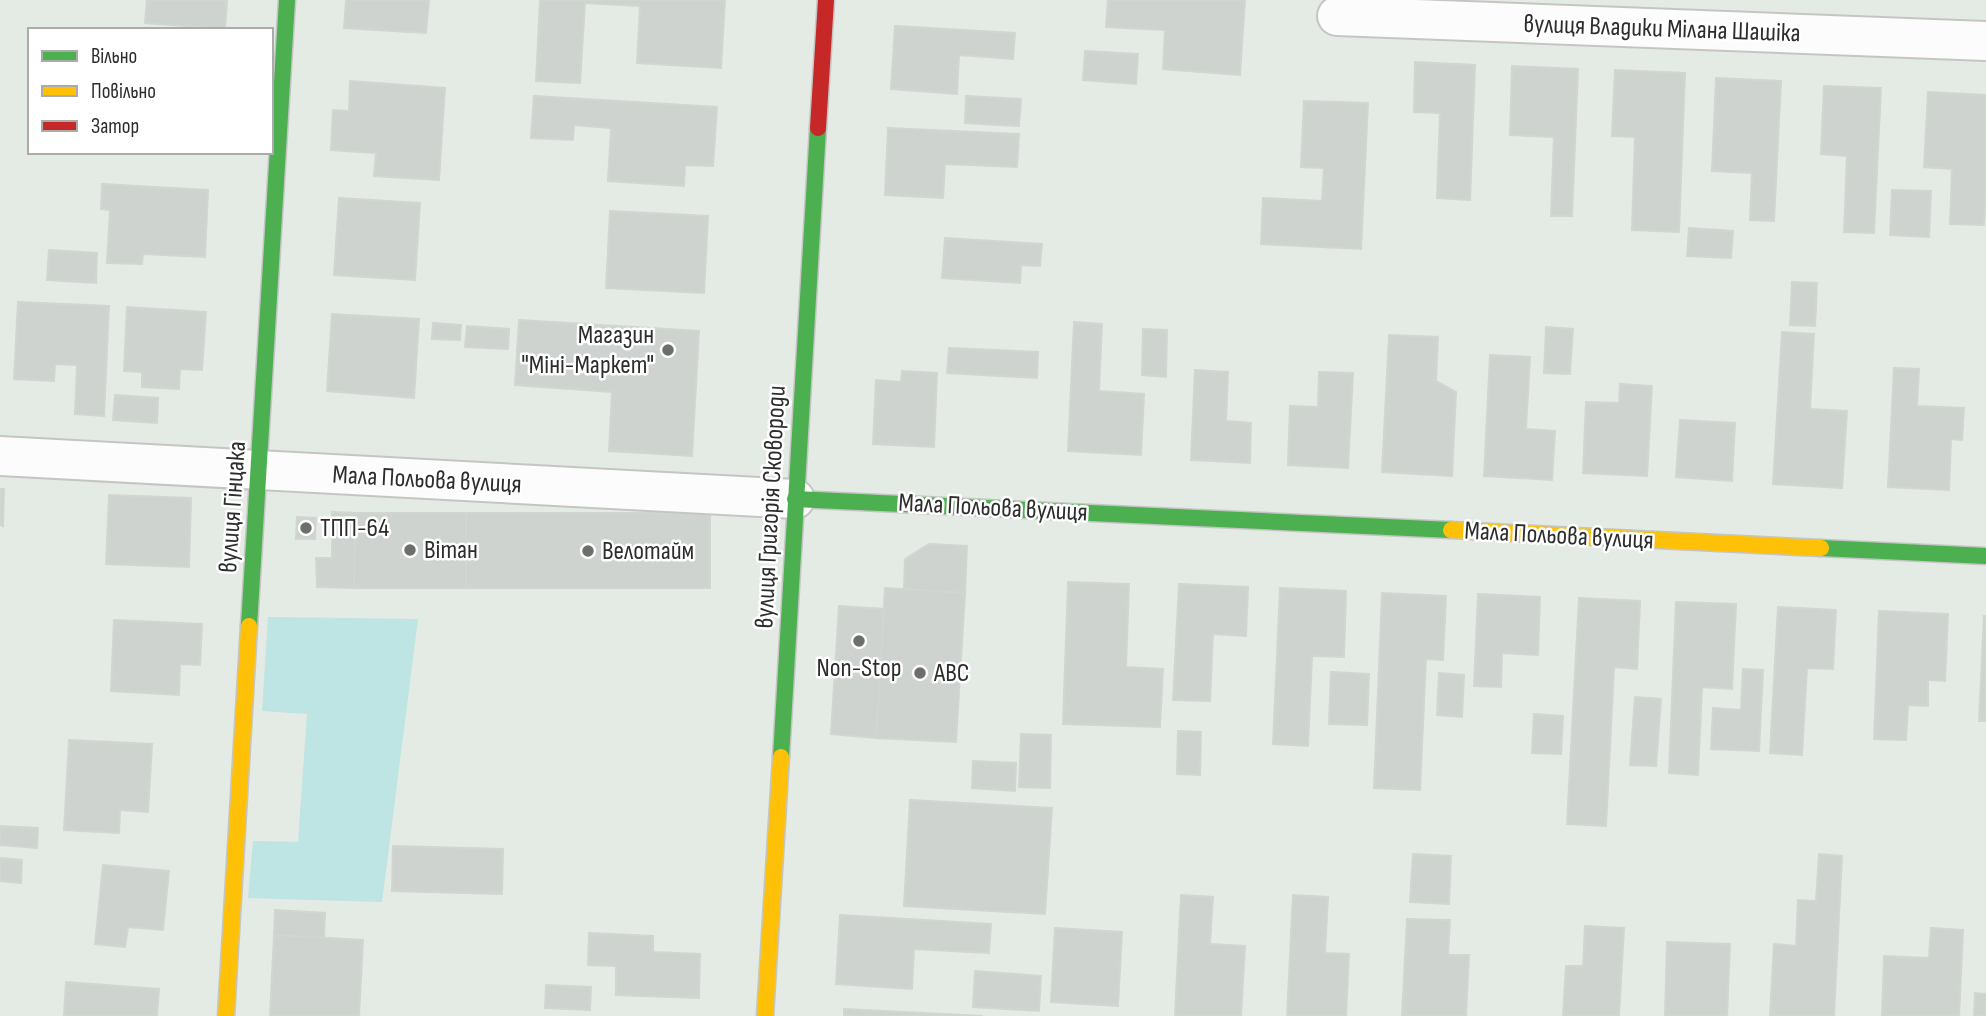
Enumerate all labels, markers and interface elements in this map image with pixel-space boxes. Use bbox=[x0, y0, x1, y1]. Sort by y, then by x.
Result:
street label: вулиця Владики Мілана Шашіка bbox=[1523, 9, 1801, 49]
legend bbox=[28, 28, 273, 154]
text: Вільно bbox=[91, 44, 137, 69]
text: Повільно bbox=[91, 79, 156, 104]
text: Затор bbox=[91, 114, 139, 139]
place label: Магазин "Міні-Маркет" bbox=[521, 320, 654, 381]
marker: Магазин "Міні-Маркет" bbox=[660, 342, 676, 358]
street label: вулиця Григорія Сковороди bbox=[749, 385, 793, 629]
street label: вулиця Гінцака bbox=[213, 440, 253, 574]
street label: Мала Польова вулиця bbox=[332, 460, 522, 500]
street label: Мала Польова вулиця bbox=[898, 488, 1088, 528]
place label: ТПП-64 bbox=[320, 513, 389, 544]
street label: Мала Польова вулиця bbox=[1464, 516, 1654, 556]
marker: ТПП-64 bbox=[298, 520, 314, 536]
place label: Вітан bbox=[424, 535, 478, 566]
place label: Велотайм bbox=[602, 536, 694, 567]
marker: Вітан bbox=[402, 542, 418, 558]
marker: Велотайм bbox=[580, 543, 596, 559]
marker: Non-Stop bbox=[851, 633, 867, 649]
place label: Non-Stop bbox=[817, 653, 901, 684]
place label: ABC bbox=[933, 658, 969, 689]
marker: ABC bbox=[912, 665, 928, 681]

